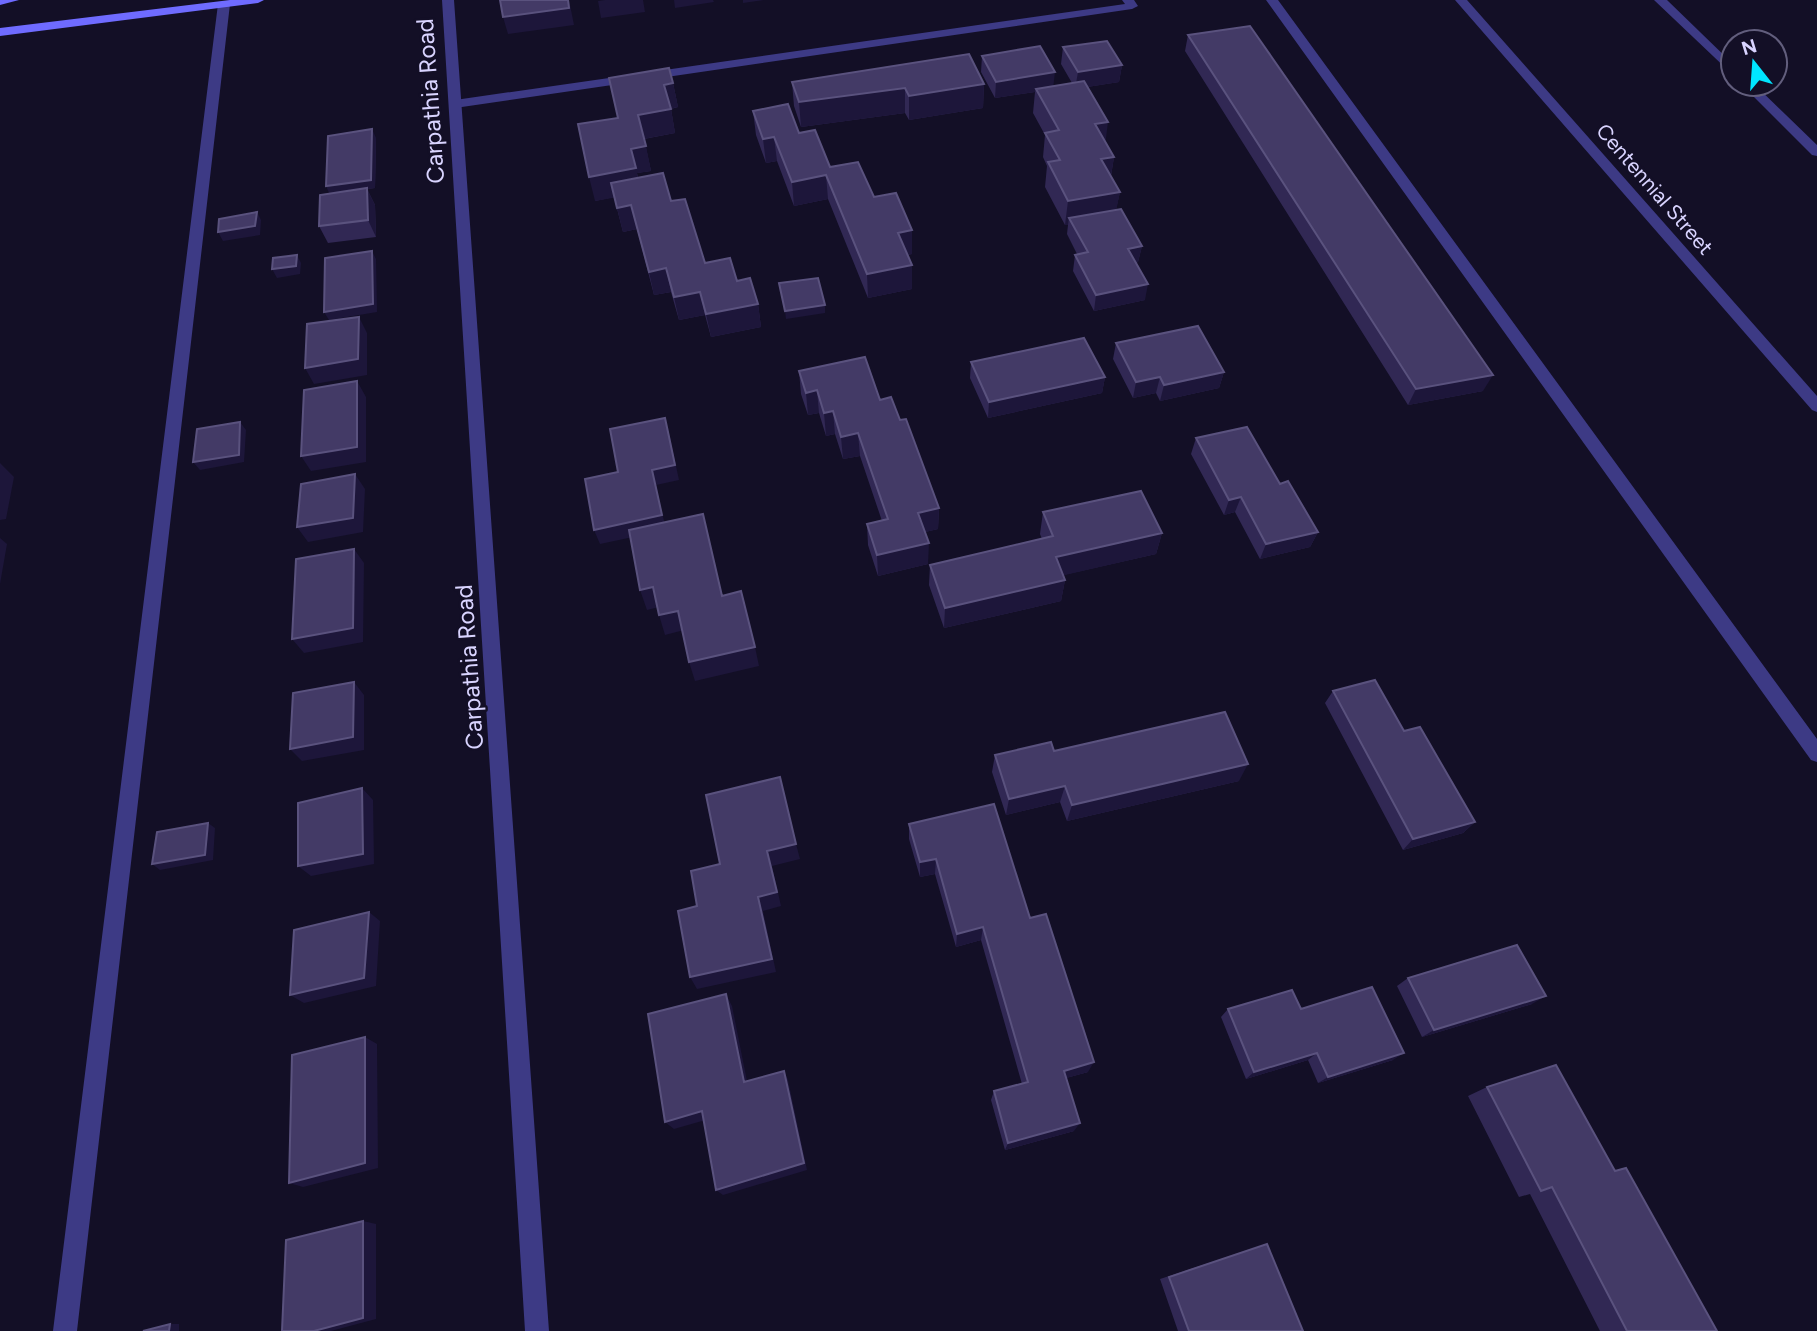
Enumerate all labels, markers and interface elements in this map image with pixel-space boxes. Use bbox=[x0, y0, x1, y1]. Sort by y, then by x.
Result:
street label: Carpathia Road bbox=[410, 17, 450, 185]
north arrow bbox=[1719, 28, 1789, 98]
text: N bbox=[1739, 34, 1760, 60]
street label: Centennial Street bbox=[1591, 118, 1719, 260]
street label: Carpathia Road bbox=[449, 583, 489, 751]

